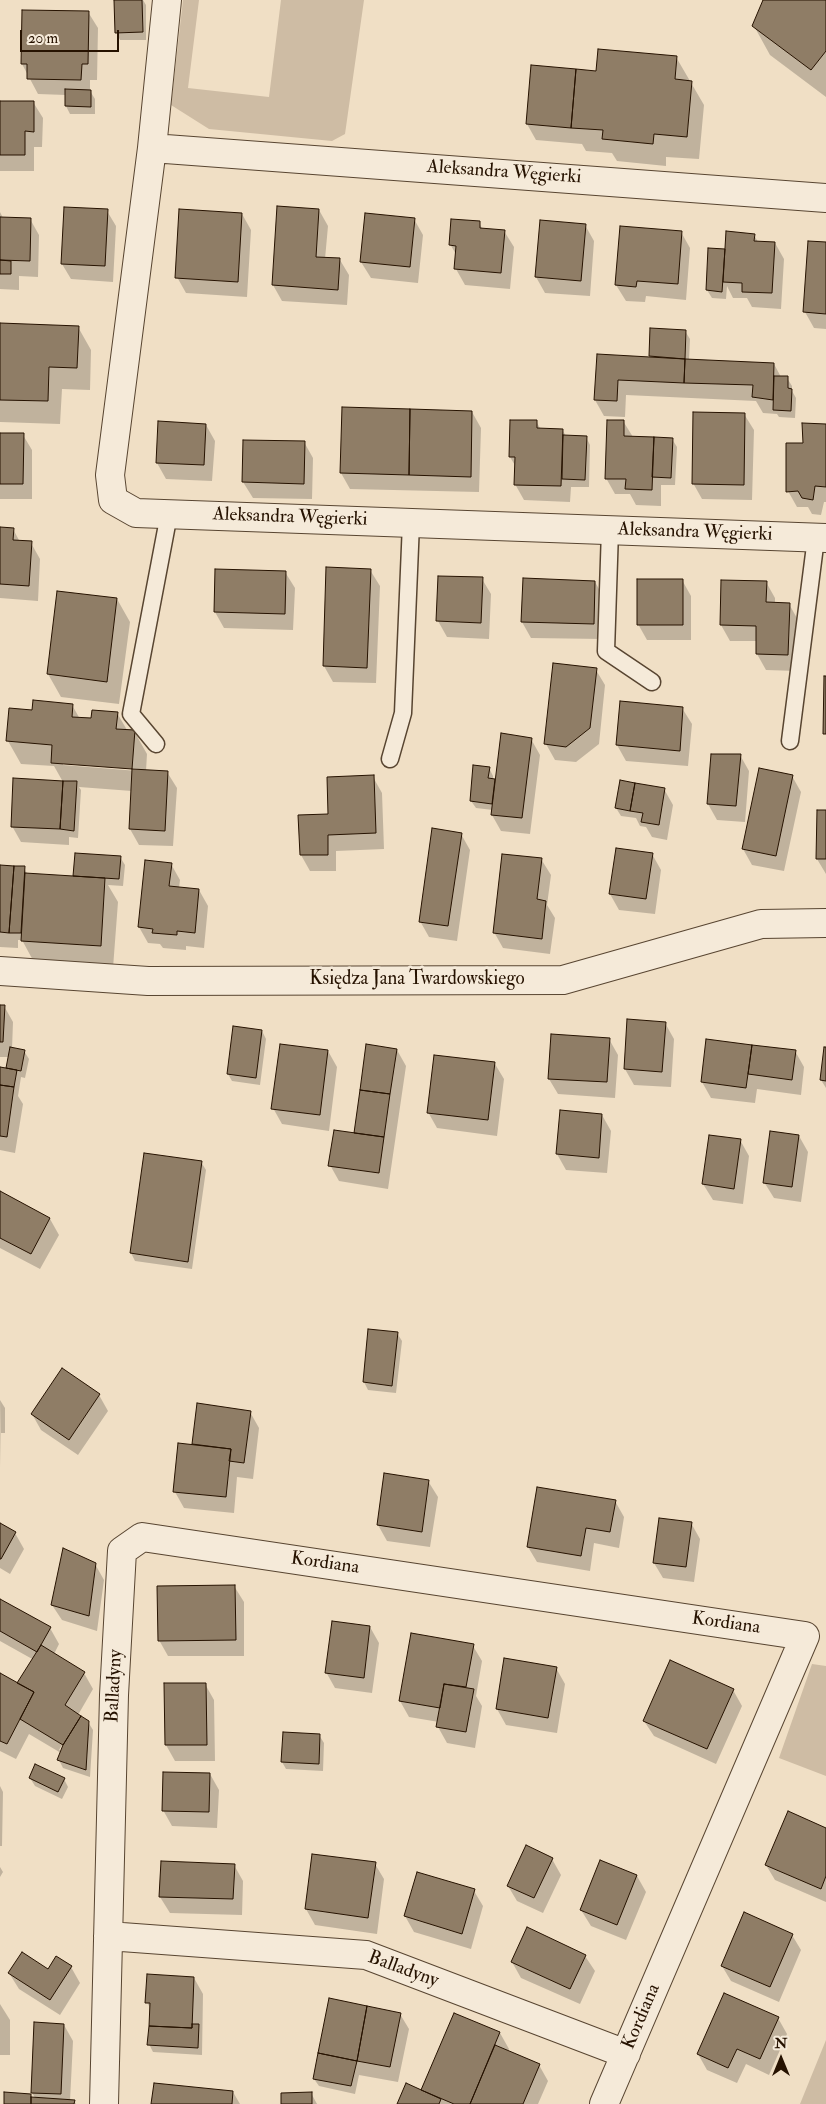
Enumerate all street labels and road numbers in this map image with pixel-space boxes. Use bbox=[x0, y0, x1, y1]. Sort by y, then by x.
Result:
street label: Aleksandra Węgierki bbox=[426, 156, 582, 190]
street label: Aleksandra Węgierki bbox=[212, 504, 368, 532]
street label: Aleksandra Węgierki bbox=[617, 519, 773, 547]
street label: Księdza Jana Twardowskiego bbox=[309, 969, 525, 991]
street label: Kordiana bbox=[289, 1548, 361, 1580]
street label: Kordiana bbox=[690, 1608, 762, 1640]
street label: Balladyny bbox=[102, 1649, 128, 1723]
street label: Balladyny bbox=[365, 1947, 441, 1993]
street label: Kordiana bbox=[618, 1981, 666, 2053]

